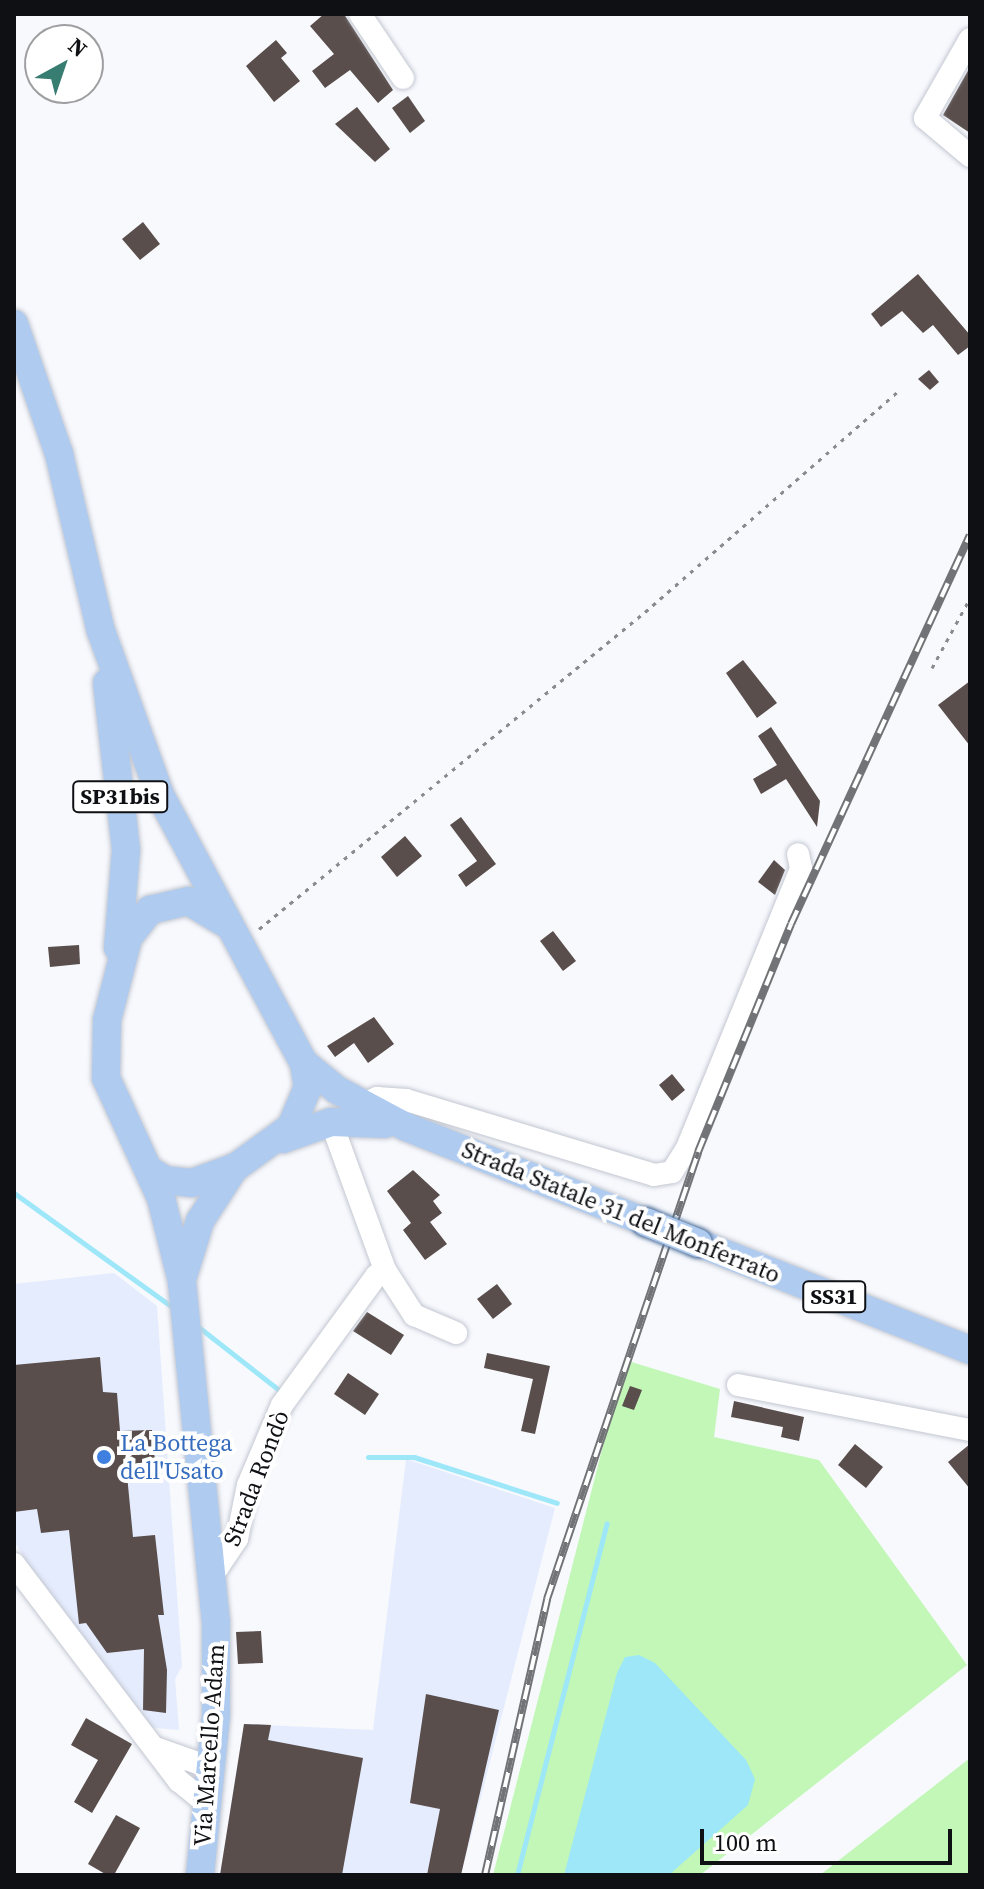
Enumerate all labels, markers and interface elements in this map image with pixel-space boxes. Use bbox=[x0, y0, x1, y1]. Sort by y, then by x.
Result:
north arrow bbox=[24, 24, 104, 104]
text: N bbox=[62, 31, 94, 64]
road number: SP31bis bbox=[72, 779, 168, 815]
street label: Strada Statale 31 del Monferrato bbox=[458, 1135, 784, 1289]
road number: SS31 bbox=[802, 1279, 866, 1315]
street label: Strada Rondò bbox=[217, 1406, 295, 1550]
place label: La Bottega dell'Usato bbox=[120, 1429, 232, 1485]
marker: La Bottega dell'Usato bbox=[95, 1448, 113, 1466]
street label: Via Marcello Adam bbox=[188, 1643, 230, 1847]
scale bar bbox=[704, 1813, 956, 1863]
text: 100 m bbox=[714, 1826, 777, 1859]

